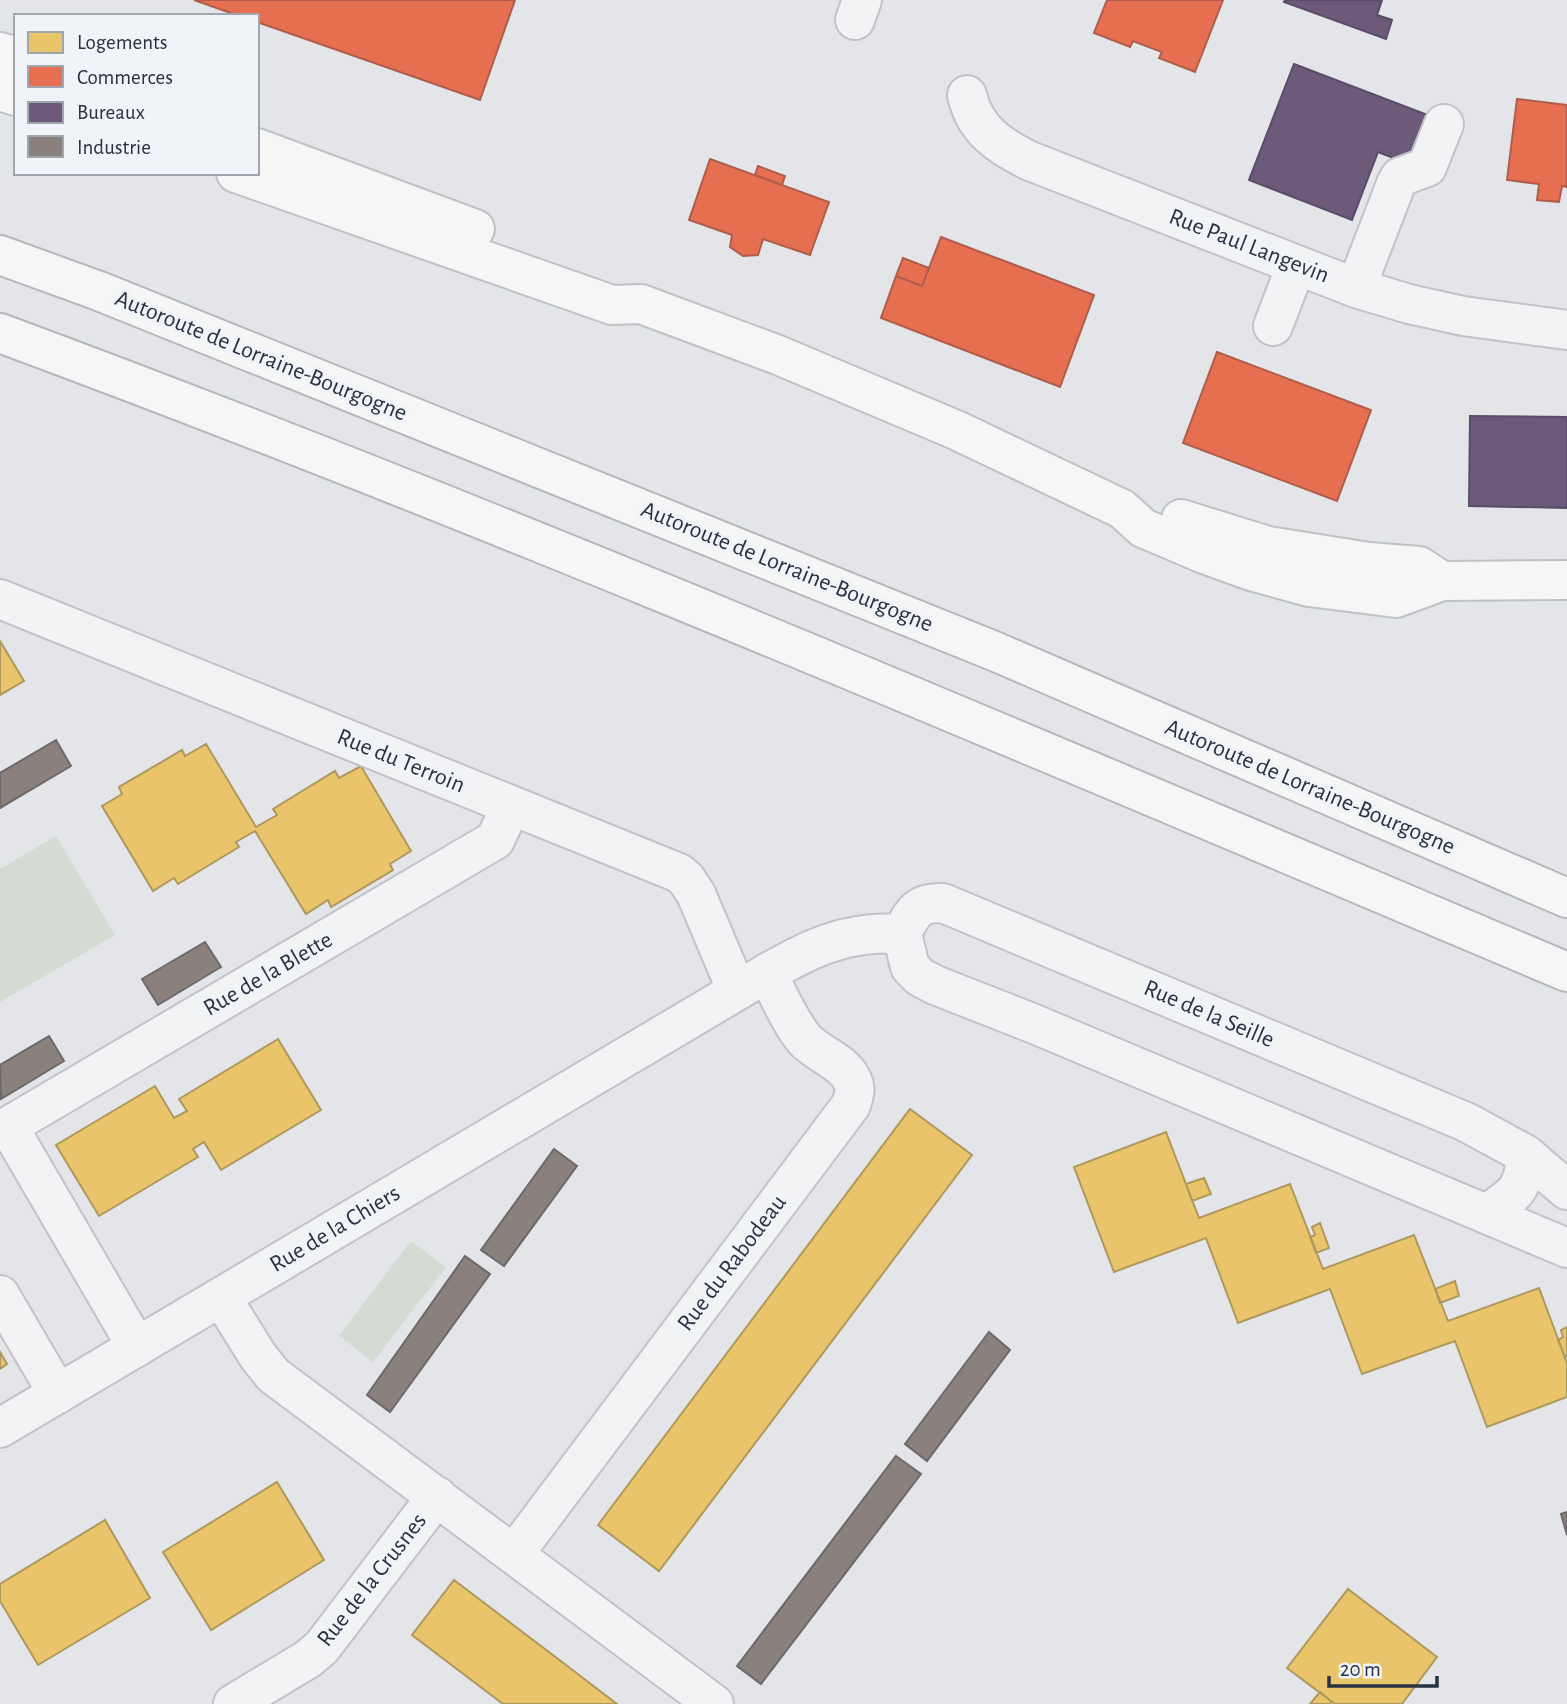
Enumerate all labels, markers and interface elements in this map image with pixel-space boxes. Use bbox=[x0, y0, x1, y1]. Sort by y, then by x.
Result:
legend bbox=[14, 14, 259, 175]
text: Logements bbox=[77, 32, 167, 53]
text: Commerces bbox=[77, 67, 173, 88]
text: Bureaux bbox=[77, 102, 145, 123]
text: Industrie bbox=[77, 137, 151, 158]
street label: Rue Paul Langevin bbox=[1166, 204, 1332, 288]
street label: Autoroute de Lorraine-Bourgogne bbox=[112, 286, 410, 426]
street label: Autoroute de Lorraine-Bourgogne bbox=[638, 497, 936, 637]
street label: Autoroute de Lorraine-Bourgogne bbox=[1162, 715, 1458, 859]
street label: Rue du Terroin bbox=[334, 725, 468, 797]
street label: Rue de la Blette bbox=[199, 927, 337, 1021]
street label: Rue de la Seille bbox=[1140, 976, 1278, 1052]
street label: Rue de la Chiers bbox=[266, 1181, 404, 1277]
street label: Rue du Rabodeau bbox=[673, 1190, 791, 1336]
street label: Rue de la Crusnes bbox=[313, 1509, 431, 1651]
scale bar bbox=[1329, 1644, 1438, 1688]
text: 20 m bbox=[1340, 1659, 1381, 1680]

